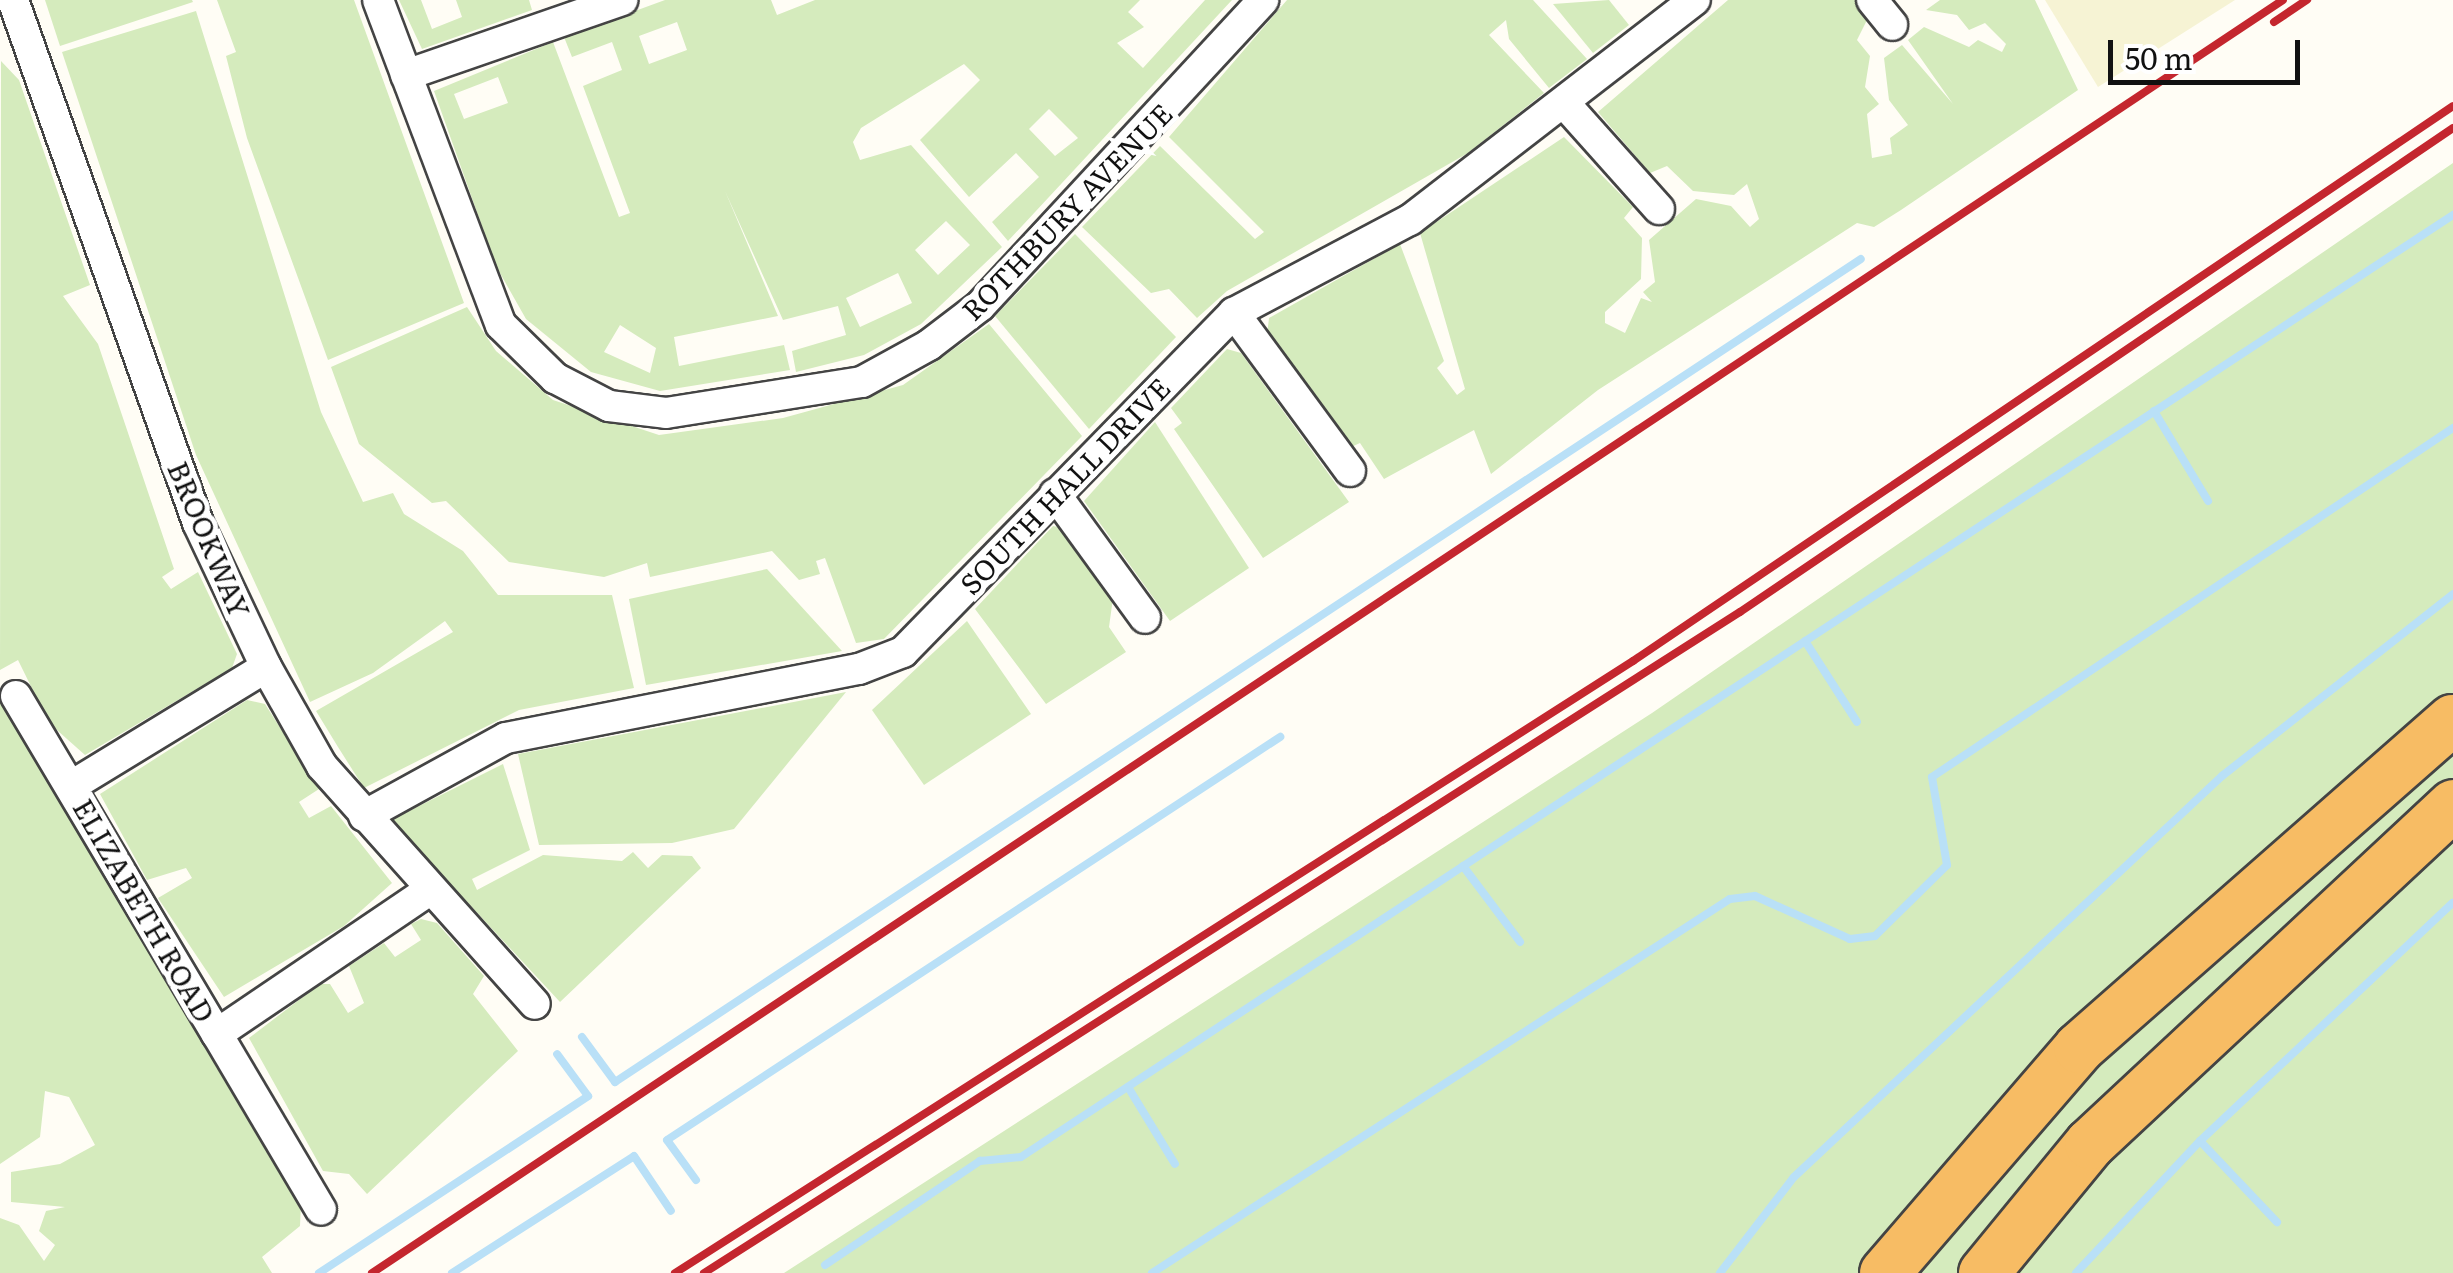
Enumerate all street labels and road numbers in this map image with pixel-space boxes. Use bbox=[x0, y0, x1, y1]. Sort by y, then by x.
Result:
street label: ROTHBURY AVENUE bbox=[954, 96, 1178, 326]
street label: SOUTH HALL DRIVE bbox=[952, 370, 1176, 600]
street label: BROOKWAY bbox=[162, 456, 258, 622]
street label: ELIZABETH ROAD bbox=[67, 792, 223, 1028]

